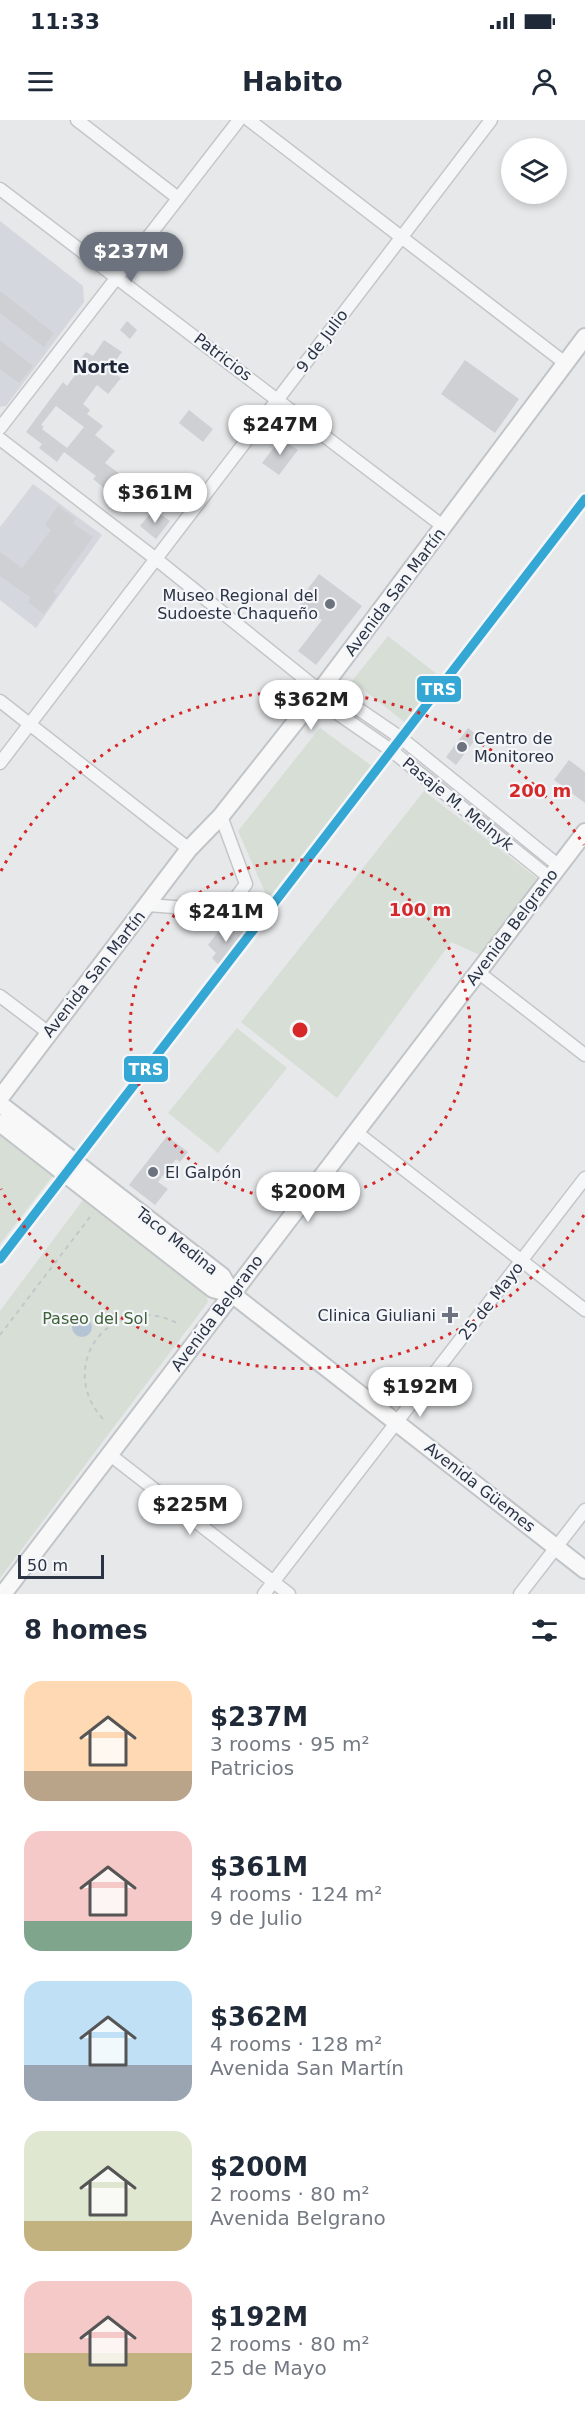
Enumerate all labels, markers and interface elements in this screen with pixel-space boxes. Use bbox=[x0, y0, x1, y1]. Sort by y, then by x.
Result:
text: 11:33 bbox=[30, 9, 100, 34]
icon: menu bbox=[24, 65, 57, 98]
icon: person bbox=[528, 65, 561, 98]
text: Habito bbox=[242, 66, 343, 97]
map controls bbox=[501, 138, 567, 204]
button: layers bbox=[501, 138, 567, 204]
pin: $237M bbox=[89, 232, 173, 283]
text: $237M bbox=[93, 239, 169, 263]
street label: 9 de Julio bbox=[292, 306, 352, 376]
street label: Patricios bbox=[190, 329, 256, 385]
district label: Norte bbox=[72, 356, 130, 377]
pin: $247M bbox=[238, 405, 322, 456]
text: $247M bbox=[242, 412, 318, 436]
pin: $361M bbox=[113, 473, 197, 524]
text: $361M bbox=[117, 480, 193, 504]
street label: Avenida San Martín bbox=[341, 524, 449, 660]
place label: Museo Regional del Sudoeste Chaqueño bbox=[157, 586, 318, 623]
marker: Museo Regional del Sudoeste Chaqueño bbox=[323, 597, 337, 611]
line badge: TRS bbox=[416, 675, 462, 703]
pin: $362M bbox=[269, 680, 353, 731]
text: TRS bbox=[422, 680, 456, 699]
text: $362M bbox=[273, 687, 349, 711]
place label: Centro de Monitoreo bbox=[474, 729, 554, 766]
marker: Centro de Monitoreo bbox=[455, 740, 469, 754]
street label: Pasaje M. Melnyk bbox=[399, 753, 518, 855]
text: 200 m bbox=[509, 780, 571, 801]
street label: Avenida Belgrano bbox=[462, 865, 562, 989]
pin: $241M bbox=[184, 892, 268, 943]
text: $241M bbox=[188, 899, 264, 923]
text: 100 m bbox=[389, 899, 451, 920]
street label: Avenida San Martín bbox=[39, 907, 149, 1041]
centre of rings bbox=[290, 1020, 310, 1040]
line badge: TRS bbox=[123, 1055, 169, 1083]
text: TRS bbox=[129, 1060, 163, 1079]
place label: El Galpón bbox=[165, 1163, 241, 1182]
marker: El Galpón bbox=[146, 1165, 160, 1179]
pin: $200M bbox=[266, 1172, 350, 1223]
text: $200M bbox=[270, 1179, 346, 1203]
street label: Taco Medina bbox=[131, 1202, 222, 1279]
street label: Avenida Belgrano bbox=[167, 1251, 267, 1375]
street label: 25 de Mayo bbox=[455, 1258, 527, 1344]
place label: Clinica Giuliani bbox=[317, 1306, 436, 1325]
marker: Clinica Giuliani bbox=[441, 1306, 459, 1324]
park label: Paseo del Sol bbox=[42, 1309, 148, 1328]
pin: $192M bbox=[378, 1367, 462, 1418]
text: $192M bbox=[382, 1374, 458, 1398]
street label: Avenida Güemes bbox=[421, 1438, 539, 1536]
pin: $225M bbox=[148, 1485, 232, 1536]
text: $225M bbox=[152, 1492, 228, 1516]
scale bar bbox=[18, 1552, 104, 1580]
text: 50 m bbox=[27, 1556, 68, 1575]
icon: filters bbox=[528, 1614, 561, 1647]
text: 8 homes bbox=[24, 1615, 148, 1645]
text: $237M bbox=[210, 1702, 308, 1732]
icon: home bbox=[72, 1705, 144, 1777]
text: 3 rooms · 95 m² bbox=[210, 1732, 370, 1756]
text: Patricios bbox=[210, 1756, 294, 1780]
text: $361M bbox=[210, 1852, 308, 1882]
icon: home bbox=[72, 1855, 144, 1927]
text: 4 rooms · 124 m² bbox=[210, 1882, 382, 1906]
text: 9 de Julio bbox=[210, 1906, 302, 1930]
text: $362M bbox=[210, 2002, 308, 2032]
icon: home bbox=[72, 2005, 144, 2077]
text: 4 rooms · 128 m² bbox=[210, 2032, 382, 2056]
text: Avenida San Martín bbox=[210, 2056, 404, 2080]
text: $200M bbox=[210, 2152, 308, 2182]
icon: home bbox=[72, 2155, 144, 2227]
text: 2 rooms · 80 m² bbox=[210, 2182, 370, 2206]
text: Avenida Belgrano bbox=[210, 2206, 386, 2230]
text: $192M bbox=[210, 2302, 308, 2332]
icon: home bbox=[72, 2305, 144, 2377]
text: 2 rooms · 80 m² bbox=[210, 2332, 370, 2356]
text: 25 de Mayo bbox=[210, 2356, 327, 2380]

